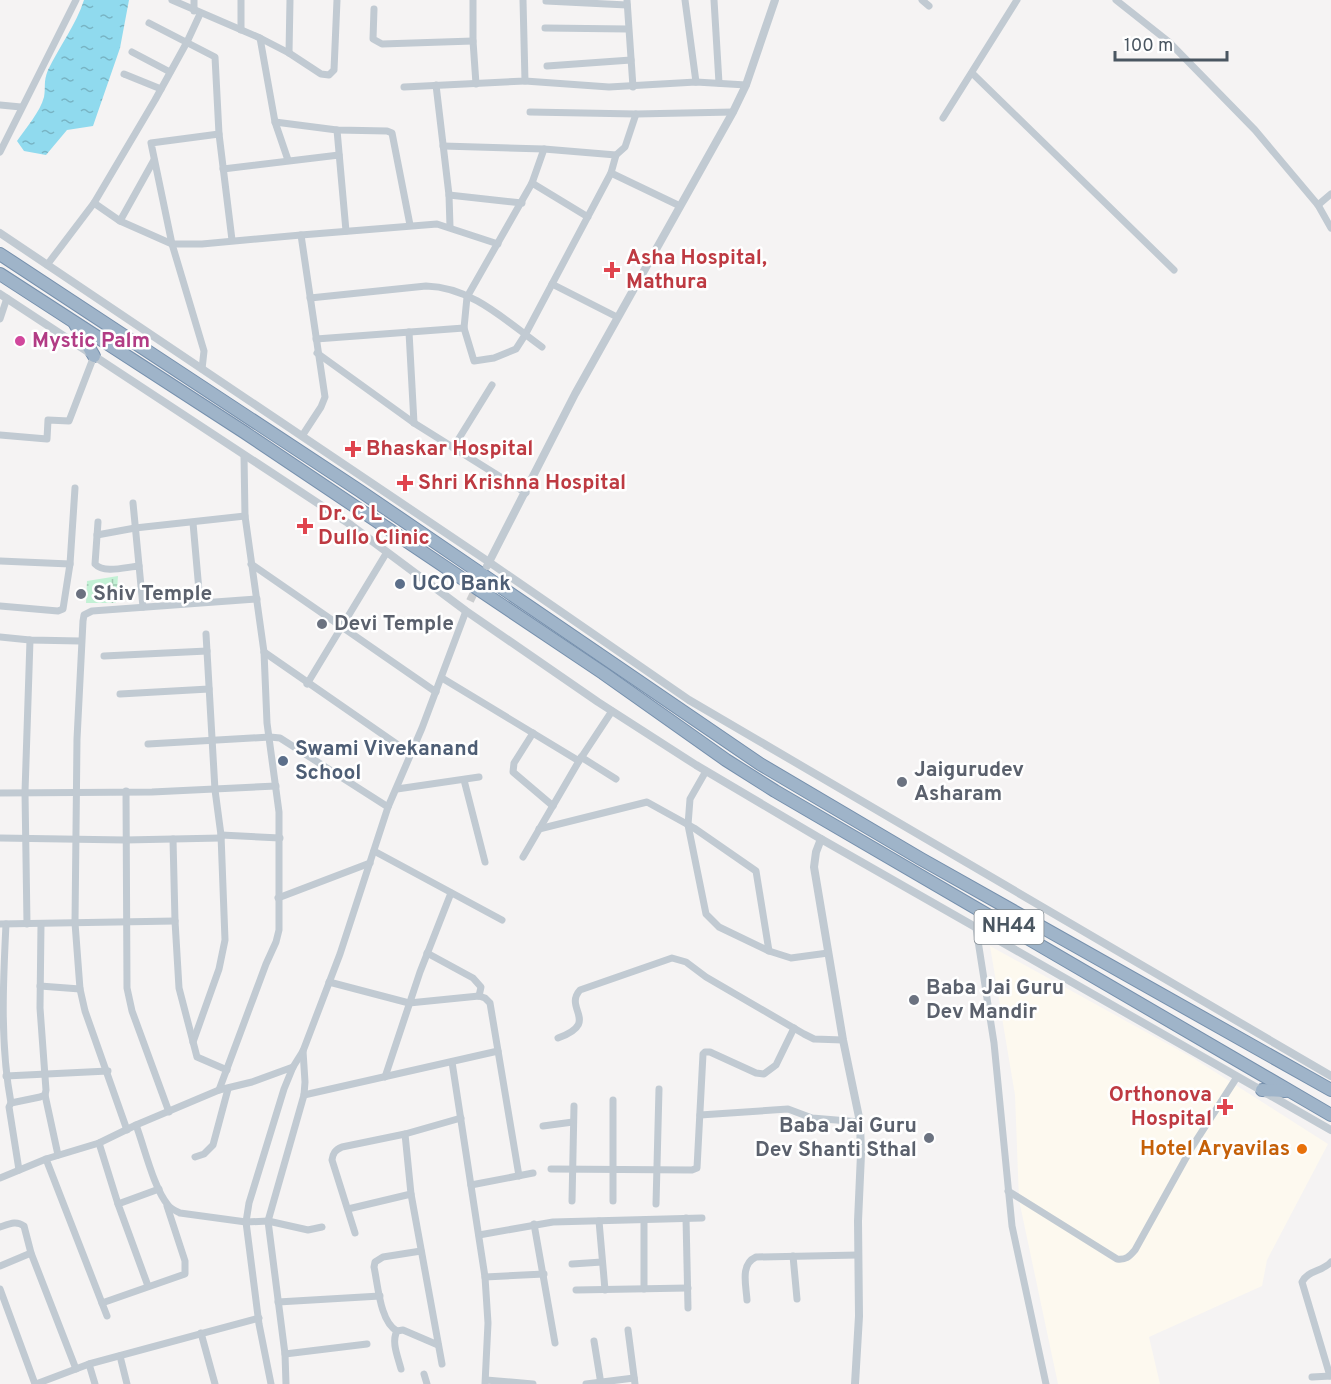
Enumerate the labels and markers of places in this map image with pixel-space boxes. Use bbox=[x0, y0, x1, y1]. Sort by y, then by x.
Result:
place label: Asha Hospital, Mathura bbox=[626, 245, 767, 296]
marker: Asha Hospital, Mathura bbox=[603, 261, 621, 279]
place label: Mystic Palm bbox=[32, 328, 150, 355]
marker: Mystic Palm bbox=[13, 334, 27, 348]
place label: Bhaskar Hospital bbox=[366, 436, 533, 463]
marker: Bhaskar Hospital bbox=[344, 440, 362, 458]
place label: Shri Krishna Hospital bbox=[418, 470, 626, 497]
marker: Shri Krishna Hospital bbox=[396, 474, 414, 492]
place label: Dr. C L Dullo Clinic bbox=[318, 501, 430, 552]
marker: Dr. C L Dullo Clinic bbox=[296, 517, 314, 535]
place label: UCO Bank bbox=[412, 571, 511, 598]
marker: UCO Bank bbox=[393, 577, 407, 591]
place label: Shiv Temple bbox=[93, 581, 212, 608]
marker: Shiv Temple bbox=[74, 587, 88, 601]
place label: Devi Temple bbox=[334, 611, 454, 638]
marker: Devi Temple bbox=[315, 617, 329, 631]
place label: Swami Vivekanand School bbox=[295, 736, 479, 787]
marker: Swami Vivekanand School bbox=[276, 754, 290, 768]
place label: Jaigurudev Asharam bbox=[914, 757, 1024, 808]
marker: Jaigurudev Asharam bbox=[895, 775, 909, 789]
place label: Baba Jai Guru Dev Mandir bbox=[926, 975, 1064, 1026]
marker: Baba Jai Guru Dev Mandir bbox=[907, 993, 921, 1007]
place label: Orthonova Hospital bbox=[1109, 1082, 1212, 1133]
marker: Orthonova Hospital bbox=[1216, 1098, 1234, 1116]
place label: Baba Jai Guru Dev Shanti Sthal bbox=[755, 1113, 917, 1164]
marker: Baba Jai Guru Dev Shanti Sthal bbox=[922, 1131, 936, 1145]
place label: Hotel Aryavilas bbox=[1140, 1136, 1290, 1163]
marker: Hotel Aryavilas bbox=[1295, 1142, 1309, 1156]

